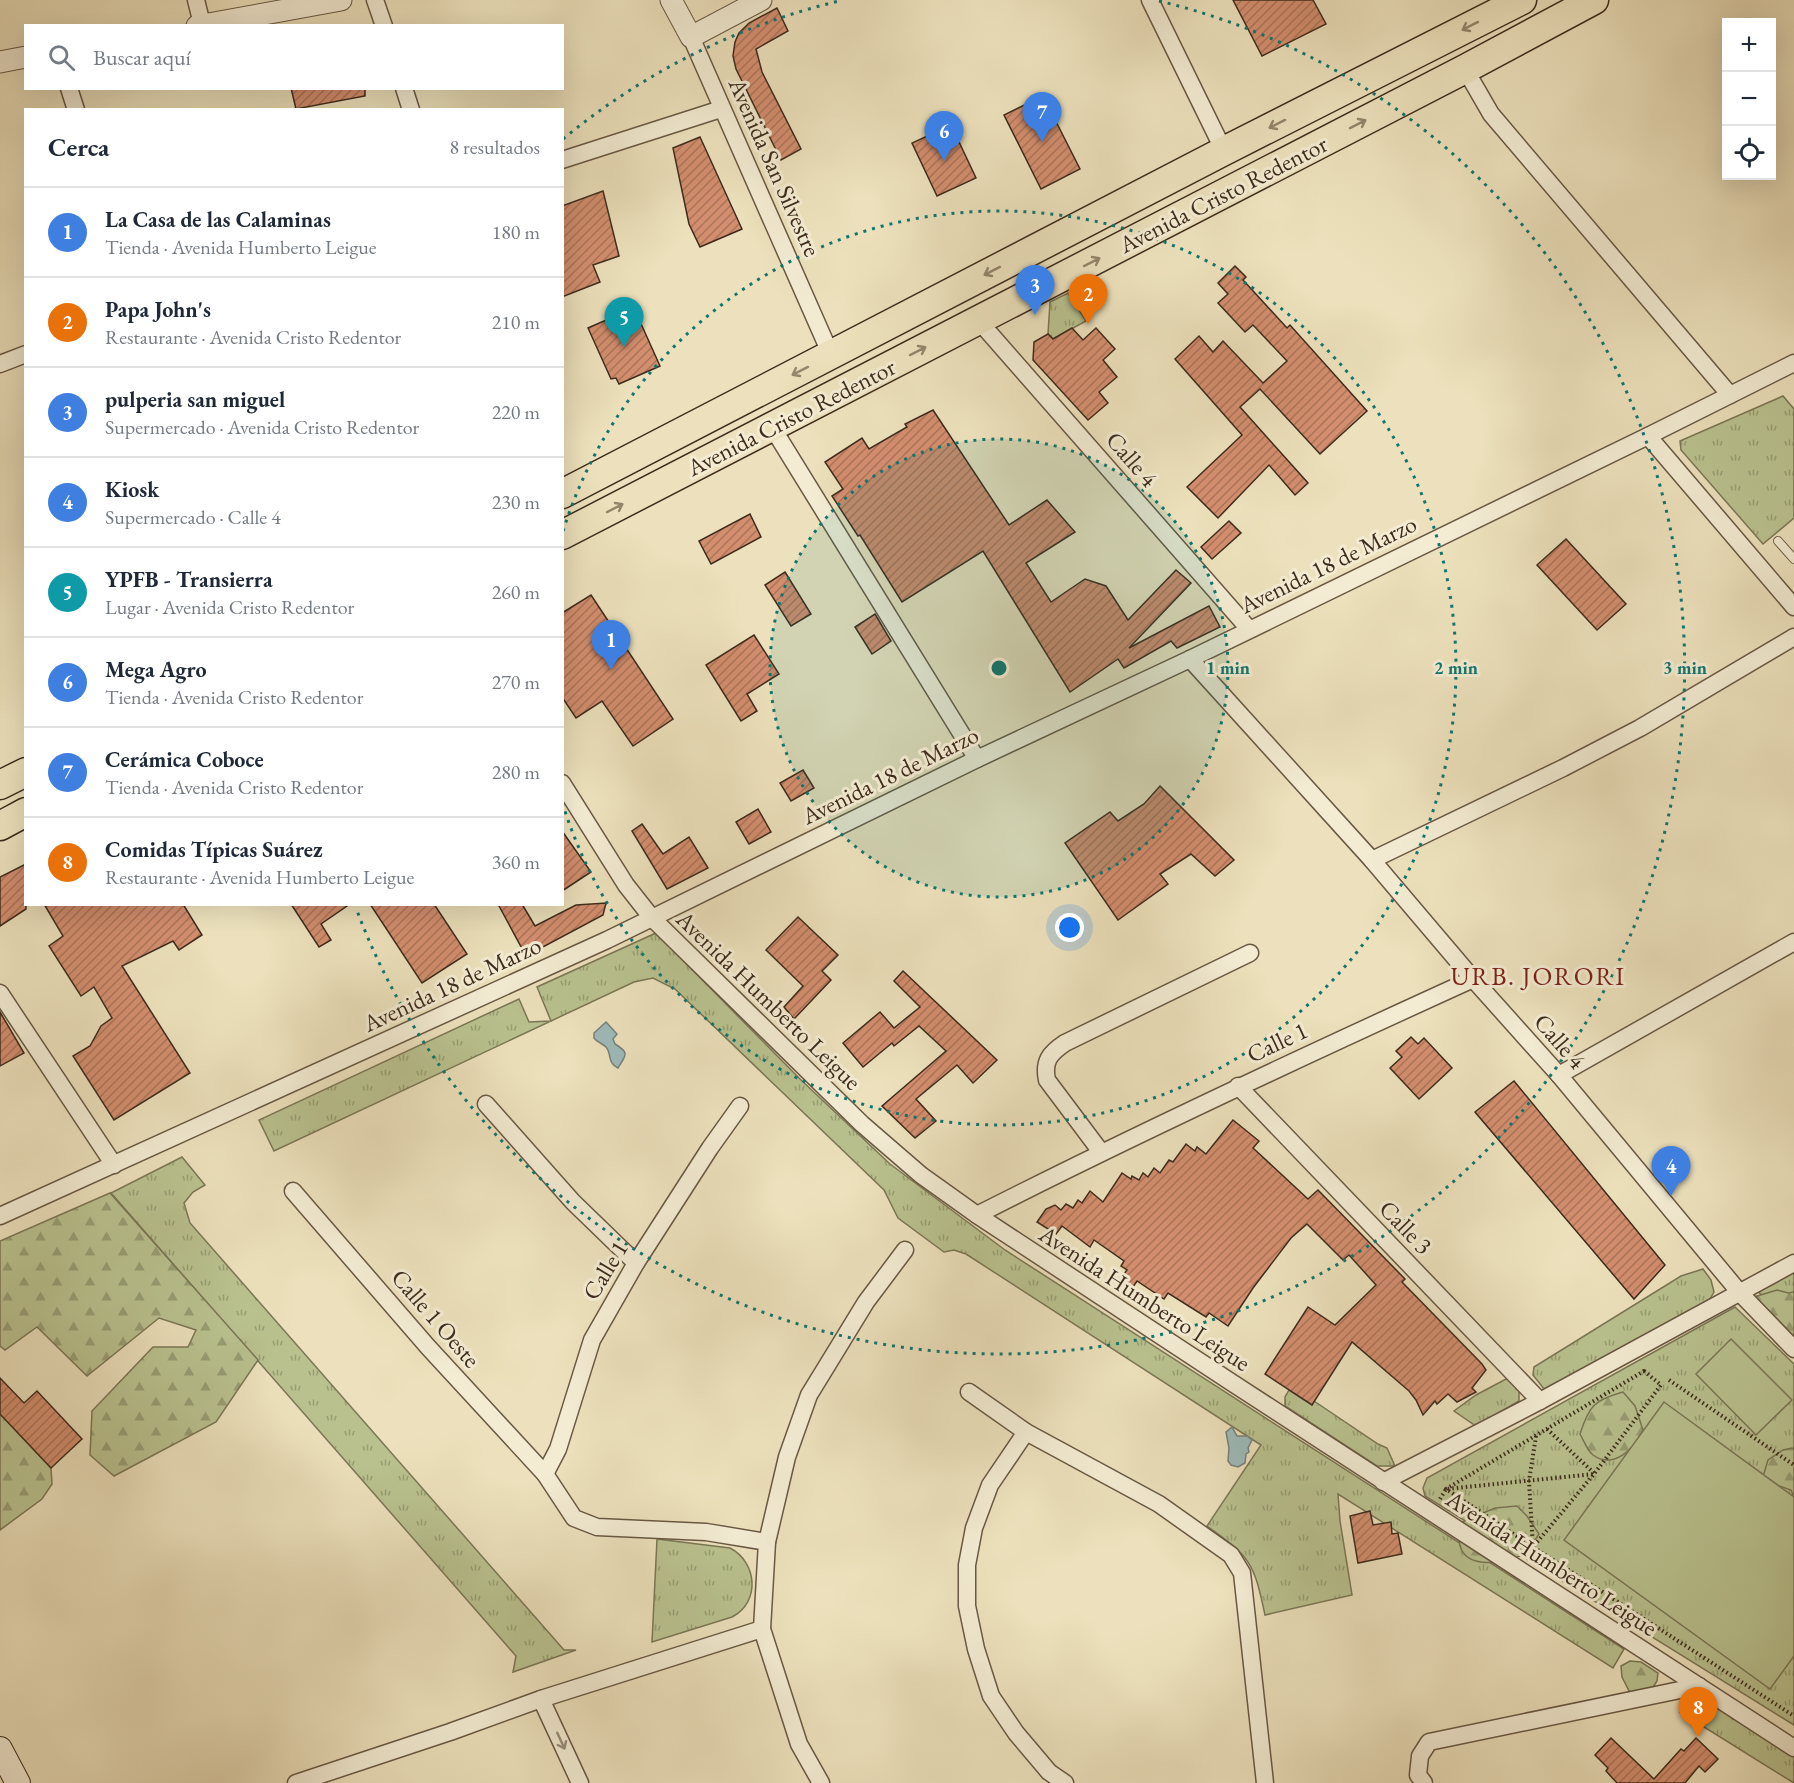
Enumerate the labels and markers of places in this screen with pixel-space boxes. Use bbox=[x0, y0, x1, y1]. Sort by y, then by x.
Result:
pin: 7 bbox=[1022, 92, 1062, 142]
pin: 6 bbox=[924, 112, 964, 161]
pin: 3 bbox=[1016, 266, 1054, 315]
pin: 2 bbox=[1068, 274, 1108, 324]
pin: 5 bbox=[604, 298, 644, 347]
pin: 1 bbox=[592, 620, 630, 670]
centre of rings bbox=[989, 658, 1009, 678]
pin: 4 bbox=[1652, 1146, 1690, 1196]
pin: 8 bbox=[1678, 1688, 1718, 1737]

